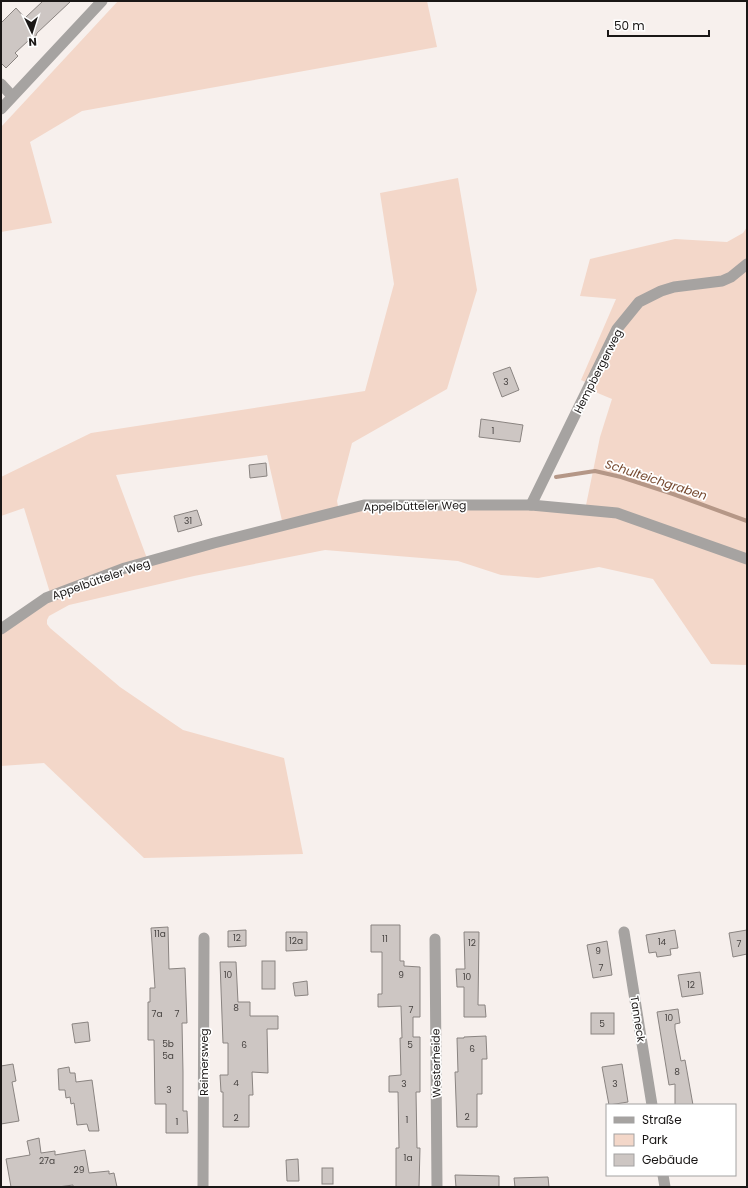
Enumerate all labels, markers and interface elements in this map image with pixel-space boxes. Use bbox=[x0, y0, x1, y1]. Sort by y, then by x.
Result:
north arrow bbox=[12, 12, 52, 52]
scale bar bbox=[608, 12, 709, 38]
text: 50 m bbox=[614, 17, 645, 34]
text: N bbox=[28, 34, 37, 50]
street label: Hempbergerweg bbox=[570, 326, 626, 416]
house number: 3 bbox=[503, 376, 509, 388]
house number: 1 bbox=[492, 425, 495, 437]
water label: Schulteichgraben bbox=[603, 455, 709, 504]
street label: Appelbütteler Weg bbox=[364, 497, 466, 515]
house number: 31 bbox=[184, 515, 192, 527]
street label: Appelbütteler Weg bbox=[50, 555, 152, 603]
house number: 11a bbox=[154, 928, 166, 940]
house number: 12 bbox=[233, 932, 241, 944]
house number: 11 bbox=[382, 933, 388, 945]
house number: 12a bbox=[289, 935, 303, 947]
house number: 14 bbox=[658, 936, 667, 948]
house number: 12 bbox=[468, 937, 476, 949]
house number: 7 bbox=[737, 938, 742, 950]
house number: 9 bbox=[595, 945, 601, 957]
house number: 7 bbox=[599, 962, 604, 974]
house number: 10 bbox=[224, 969, 233, 981]
house number: 9 bbox=[398, 969, 404, 981]
house number: 10 bbox=[463, 971, 472, 983]
house number: 12 bbox=[687, 979, 695, 991]
street label: Tanneck bbox=[626, 995, 650, 1044]
house number: 8 bbox=[233, 1002, 239, 1014]
house number: 7 bbox=[409, 1004, 414, 1016]
house number: 7a bbox=[152, 1008, 163, 1020]
house number: 7 bbox=[175, 1008, 180, 1020]
house number: 10 bbox=[665, 1012, 674, 1024]
house number: 5 bbox=[599, 1018, 605, 1030]
street label: Reimersweg bbox=[196, 1028, 212, 1096]
street label: Westerheide bbox=[427, 1028, 445, 1098]
house number: 5b bbox=[162, 1038, 174, 1050]
house number: 6 bbox=[241, 1039, 247, 1051]
house number: 5 bbox=[407, 1039, 413, 1051]
house number: 6 bbox=[469, 1043, 475, 1055]
house number: 5a bbox=[162, 1050, 174, 1062]
house number: 8 bbox=[674, 1066, 680, 1078]
house number: 4 bbox=[233, 1077, 239, 1089]
house number: 3 bbox=[401, 1078, 407, 1090]
house number: 3 bbox=[612, 1078, 618, 1090]
house number: 3 bbox=[166, 1084, 172, 1096]
legend bbox=[606, 1104, 736, 1176]
house number: 2 bbox=[464, 1111, 470, 1123]
text: Straße bbox=[642, 1111, 682, 1128]
house number: 2 bbox=[233, 1112, 239, 1124]
house number: 1 bbox=[406, 1114, 409, 1126]
house number: 1 bbox=[176, 1116, 179, 1128]
text: Park bbox=[642, 1131, 669, 1148]
text: Gebäude bbox=[642, 1151, 698, 1168]
house number: 1a bbox=[404, 1152, 412, 1164]
house number: 27a bbox=[39, 1155, 55, 1167]
house number: 29 bbox=[74, 1164, 85, 1176]

